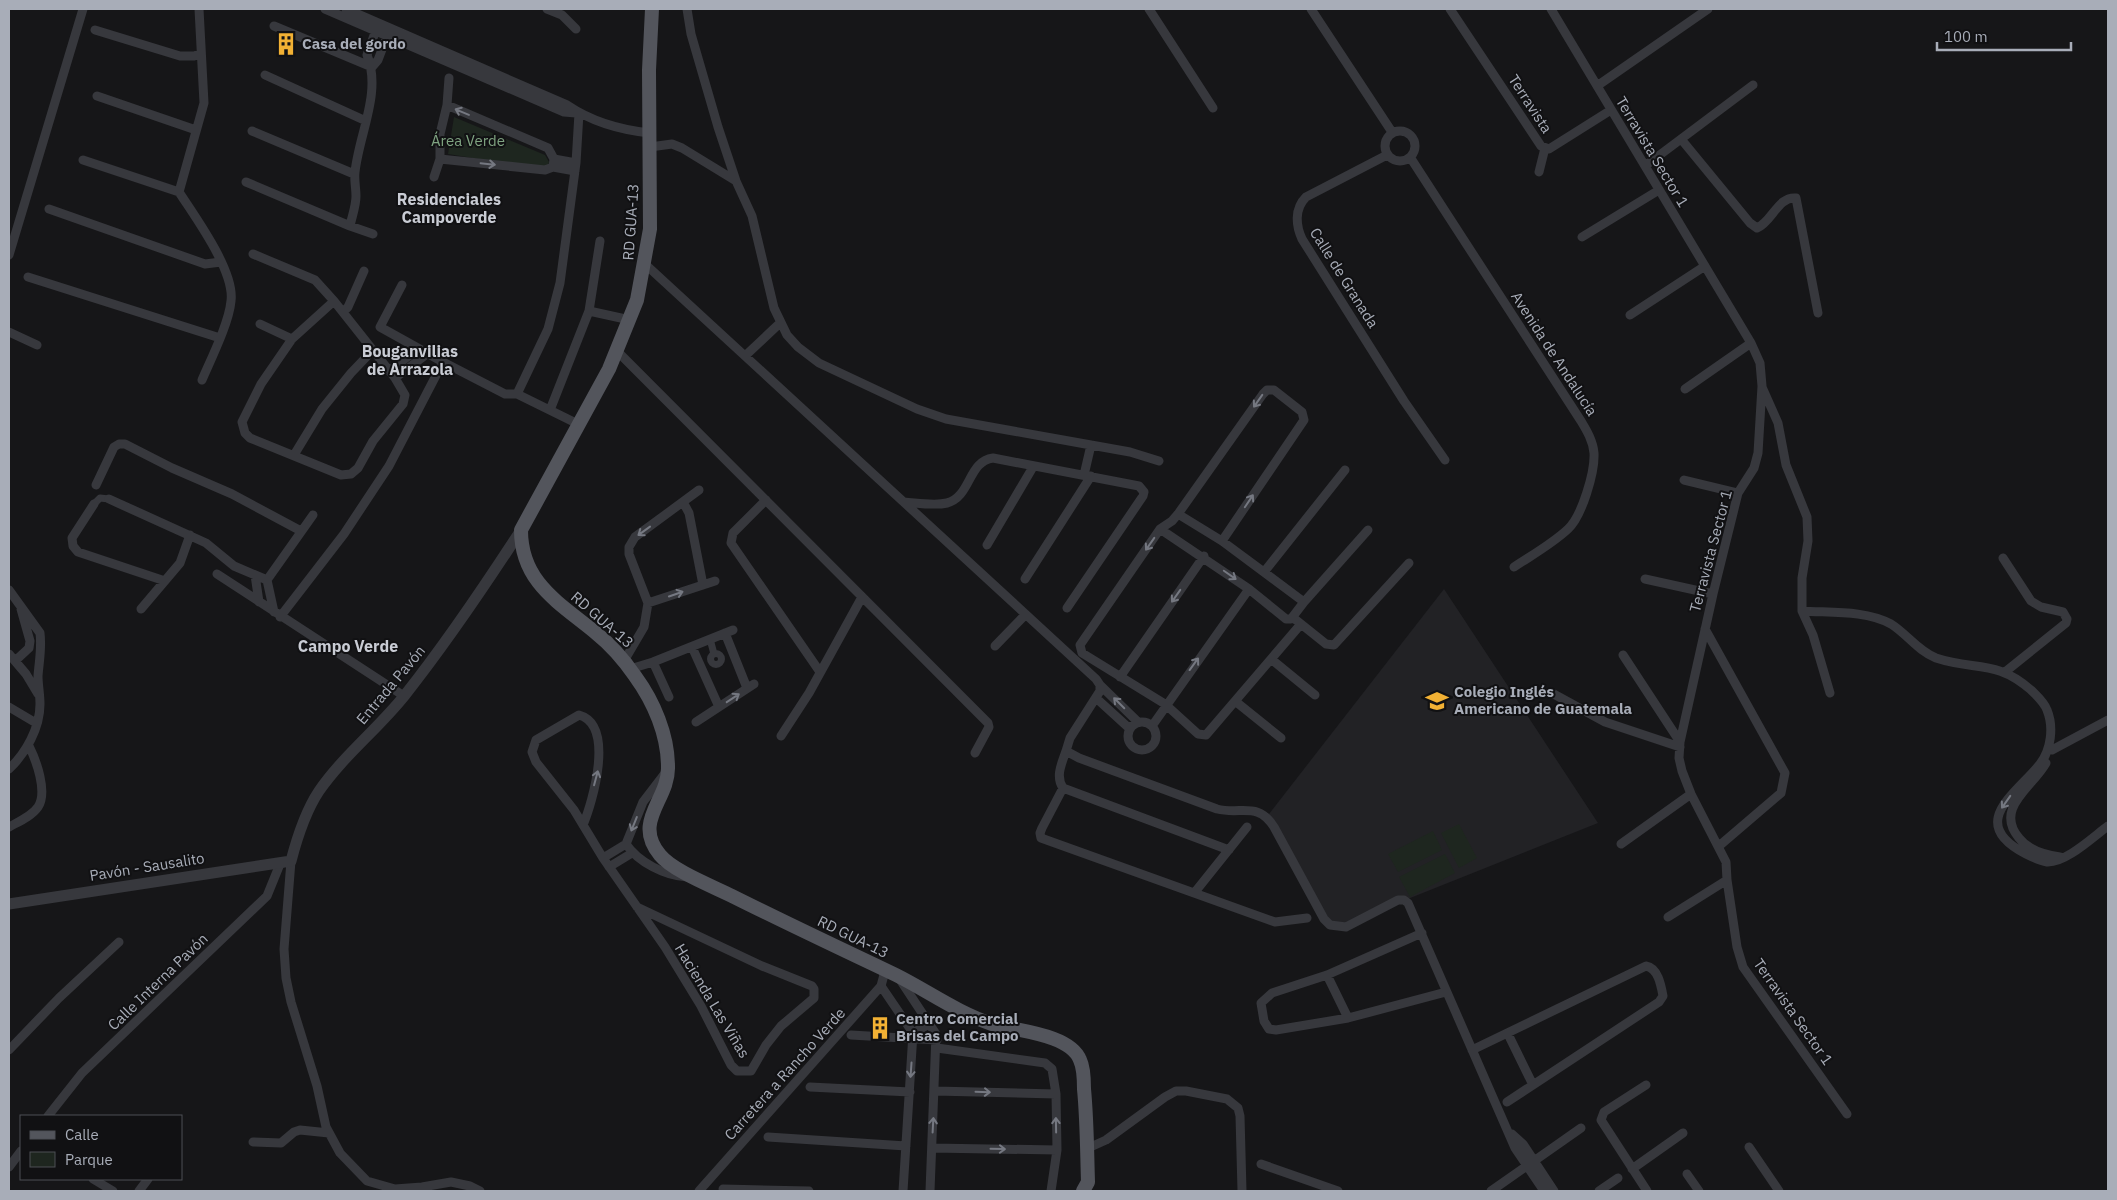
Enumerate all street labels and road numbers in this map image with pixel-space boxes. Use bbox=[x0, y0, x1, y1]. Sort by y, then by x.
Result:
street label: Terravista bbox=[1504, 71, 1556, 137]
street label: Terravista Sector 1 bbox=[1612, 93, 1693, 211]
street label: RD GUA-13 bbox=[618, 183, 643, 261]
street label: Calle de Granada bbox=[1306, 224, 1383, 331]
street label: Avenida de Andalucía bbox=[1507, 288, 1602, 420]
street label: Terravista Sector 1 bbox=[1685, 488, 1736, 614]
street label: RD GUA-13 bbox=[567, 587, 638, 652]
street label: Entrada Pavón bbox=[352, 641, 429, 728]
street label: Pavón - Sausalito bbox=[88, 848, 206, 885]
street label: RD GUA-13 bbox=[814, 911, 892, 962]
street label: Calle Interna Pavón bbox=[104, 929, 212, 1034]
street label: Hacienda Las Viñas bbox=[671, 940, 754, 1061]
street label: Terravista Sector 1 bbox=[1749, 955, 1837, 1069]
street label: Carretera a Rancho Verde bbox=[720, 1003, 849, 1144]

